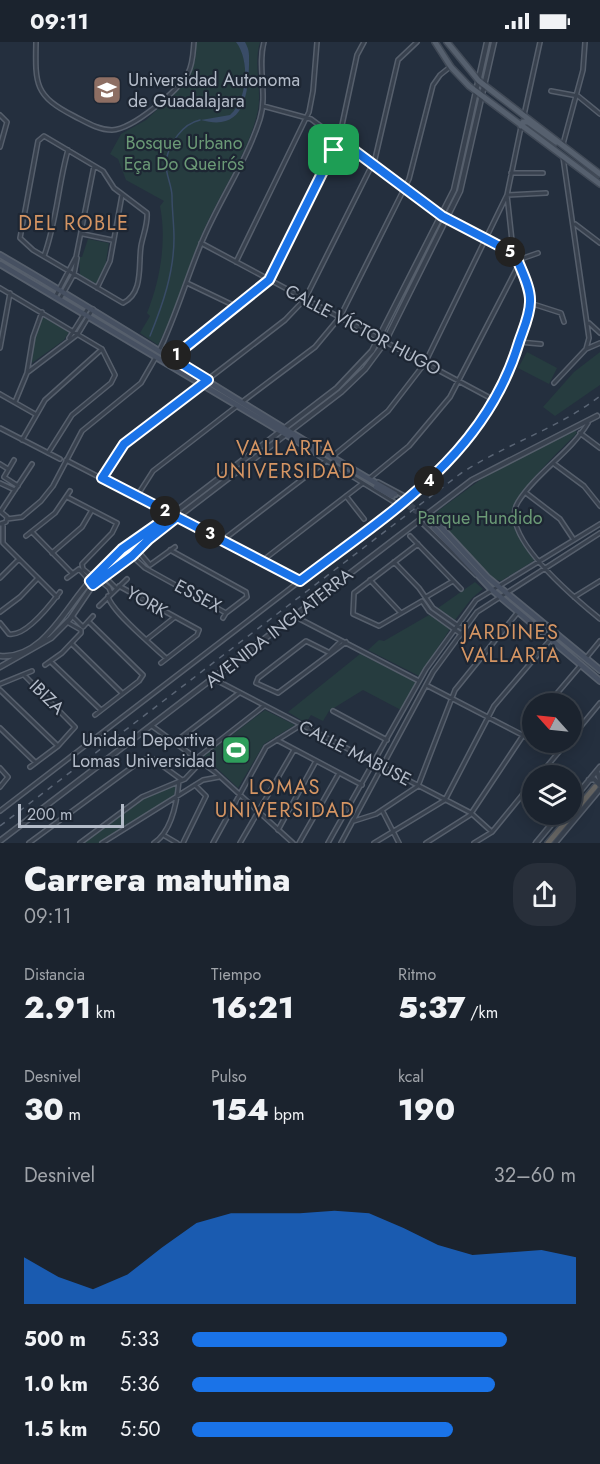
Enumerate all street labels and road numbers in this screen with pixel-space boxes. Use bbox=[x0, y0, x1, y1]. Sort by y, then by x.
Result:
street label: CALLE VÍCTOR HUGO bbox=[281, 278, 445, 382]
street label: AVENIDA INGLATERRA bbox=[200, 562, 358, 694]
street label: ESSEX bbox=[170, 573, 226, 619]
street label: YORK bbox=[122, 580, 173, 625]
street label: IBIZA bbox=[23, 674, 71, 721]
street label: CALLE MABUSE bbox=[294, 714, 416, 792]

